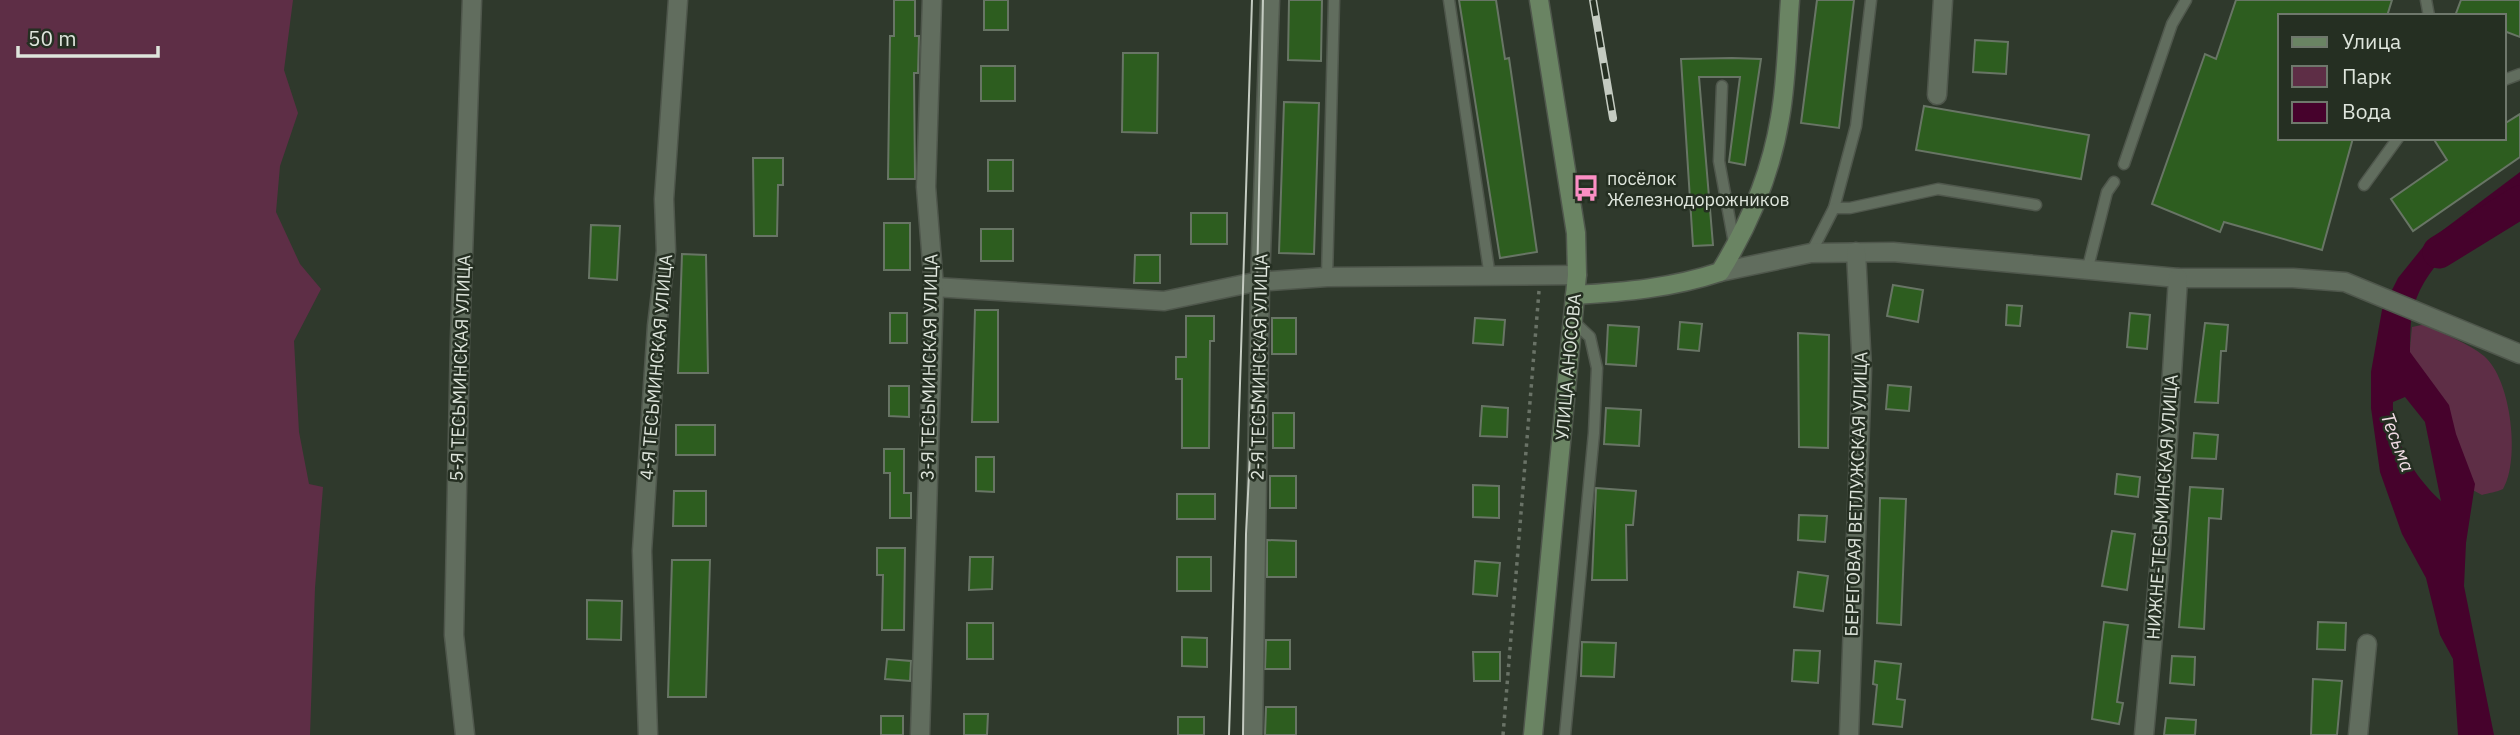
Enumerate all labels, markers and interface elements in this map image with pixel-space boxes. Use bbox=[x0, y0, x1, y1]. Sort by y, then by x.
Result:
scale bar bbox=[18, 14, 158, 58]
legend bbox=[2278, 14, 2506, 140]
text: 50 m bbox=[28, 24, 77, 52]
text: Улица bbox=[2342, 27, 2401, 55]
text: Парк bbox=[2342, 62, 2392, 90]
text: Вода bbox=[2342, 97, 2391, 125]
place label: посёлок Железнодорожников bbox=[1607, 167, 1790, 211]
bus stop icon: посёлок Железнодорожников bbox=[1571, 173, 1601, 203]
street label: 4-Я ТЕСЬМИНСКАЯ УЛИЦА bbox=[635, 253, 677, 481]
street label: 3-Я ТЕСЬМИНСКАЯ УЛИЦА bbox=[916, 253, 942, 481]
street label: 2-Я ТЕСЬМИНСКАЯ УЛИЦА bbox=[1246, 253, 1272, 481]
street label: 5-Я ТЕСЬМИНСКАЯ УЛИЦА bbox=[445, 254, 475, 482]
street label: УЛИЦА АНОСОВА bbox=[1550, 292, 1586, 442]
street label: БЕРЕГОВАЯ ВЕТЛУЖСКАЯ УЛИЦА bbox=[1840, 351, 1872, 637]
street label: НИЖНЕ-ТЕСЬМИНСКАЯ УЛИЦА bbox=[2141, 373, 2183, 640]
water label: Тесьма bbox=[2376, 409, 2420, 475]

